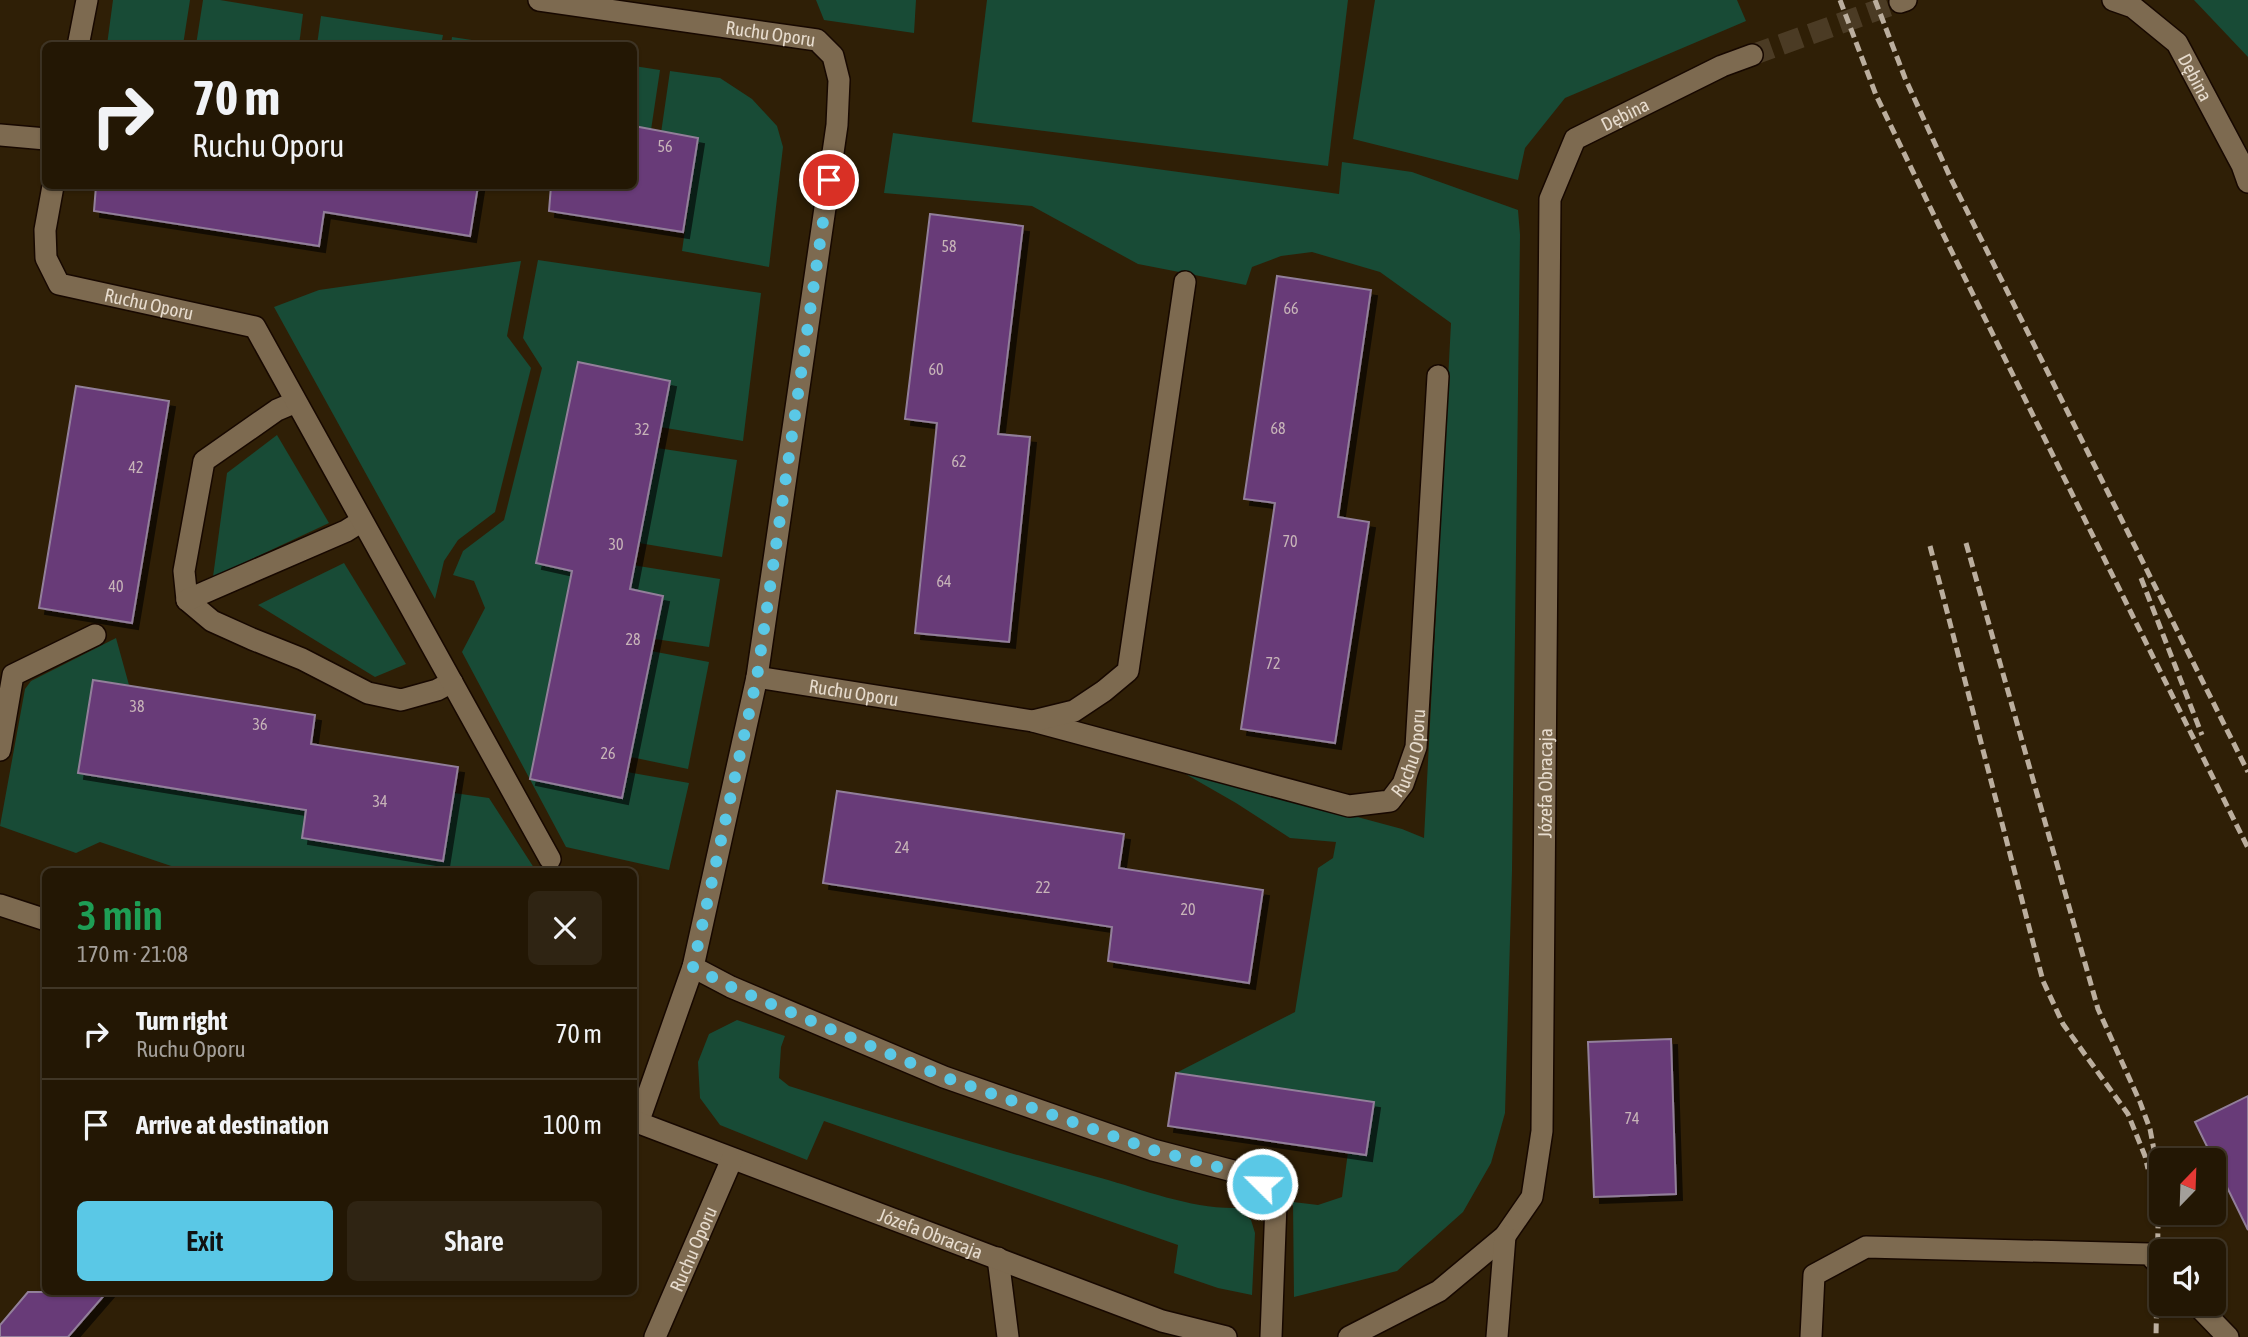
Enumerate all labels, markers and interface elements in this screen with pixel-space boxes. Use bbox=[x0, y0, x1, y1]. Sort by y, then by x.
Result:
street label: Ruchu Oporu bbox=[724, 16, 817, 51]
street label: Dębina bbox=[2174, 50, 2217, 105]
text: 70 m bbox=[192, 69, 280, 125]
icon: right bbox=[77, 70, 168, 161]
street label: Dębina bbox=[1597, 93, 1653, 135]
text: Ruchu Oporu bbox=[192, 127, 344, 164]
house number: 56 bbox=[657, 137, 673, 155]
pin bbox=[799, 150, 859, 210]
icon: arrive bbox=[810, 161, 848, 199]
house number: 58 bbox=[941, 237, 957, 255]
street label: Ruchu Oporu bbox=[102, 283, 196, 324]
house number: 66 bbox=[1283, 299, 1299, 317]
house number: 60 bbox=[928, 360, 944, 378]
house number: 68 bbox=[1270, 419, 1286, 437]
house number: 32 bbox=[634, 420, 650, 438]
house number: 62 bbox=[951, 452, 967, 470]
house number: 42 bbox=[128, 458, 144, 476]
house number: 70 bbox=[1282, 532, 1298, 550]
house number: 30 bbox=[608, 535, 624, 553]
house number: 64 bbox=[936, 572, 952, 590]
house number: 40 bbox=[108, 577, 124, 595]
house number: 28 bbox=[625, 630, 641, 648]
house number: 72 bbox=[1265, 654, 1281, 672]
street label: Ruchu Oporu bbox=[807, 674, 900, 710]
house number: 38 bbox=[129, 697, 145, 715]
street label: Ruchu Oporu bbox=[1386, 708, 1429, 801]
house number: 36 bbox=[252, 715, 268, 733]
street label: Józefa Obracaja bbox=[1534, 728, 1556, 838]
house number: 26 bbox=[600, 744, 616, 762]
house number: 34 bbox=[372, 792, 388, 810]
house number: 24 bbox=[894, 838, 910, 856]
house number: 22 bbox=[1035, 878, 1051, 896]
text: 3 min bbox=[77, 891, 163, 939]
button: close bbox=[528, 891, 602, 965]
house number: 20 bbox=[1180, 900, 1196, 918]
text: 170 m · 21:08 bbox=[77, 941, 188, 967]
text: Turn right bbox=[136, 1006, 227, 1036]
icon: right bbox=[77, 1015, 115, 1053]
text: 70 m bbox=[555, 1019, 602, 1049]
text: Ruchu Oporu bbox=[136, 1036, 246, 1062]
icon: arrive bbox=[77, 1106, 115, 1144]
house number: 74 bbox=[1624, 1109, 1640, 1127]
text: Arrive at destination bbox=[136, 1110, 329, 1140]
text: 100 m bbox=[543, 1110, 602, 1140]
position arrow bbox=[1225, 1147, 1299, 1221]
north arrow bbox=[2149, 1148, 2226, 1225]
map controls bbox=[2149, 1148, 2226, 1316]
button: Exit bbox=[77, 1201, 333, 1281]
button: Share bbox=[347, 1201, 602, 1281]
street label: Ruchu Oporu bbox=[665, 1203, 721, 1295]
street label: Józefa Obracaja bbox=[875, 1203, 986, 1263]
button: sound bbox=[2149, 1239, 2226, 1316]

